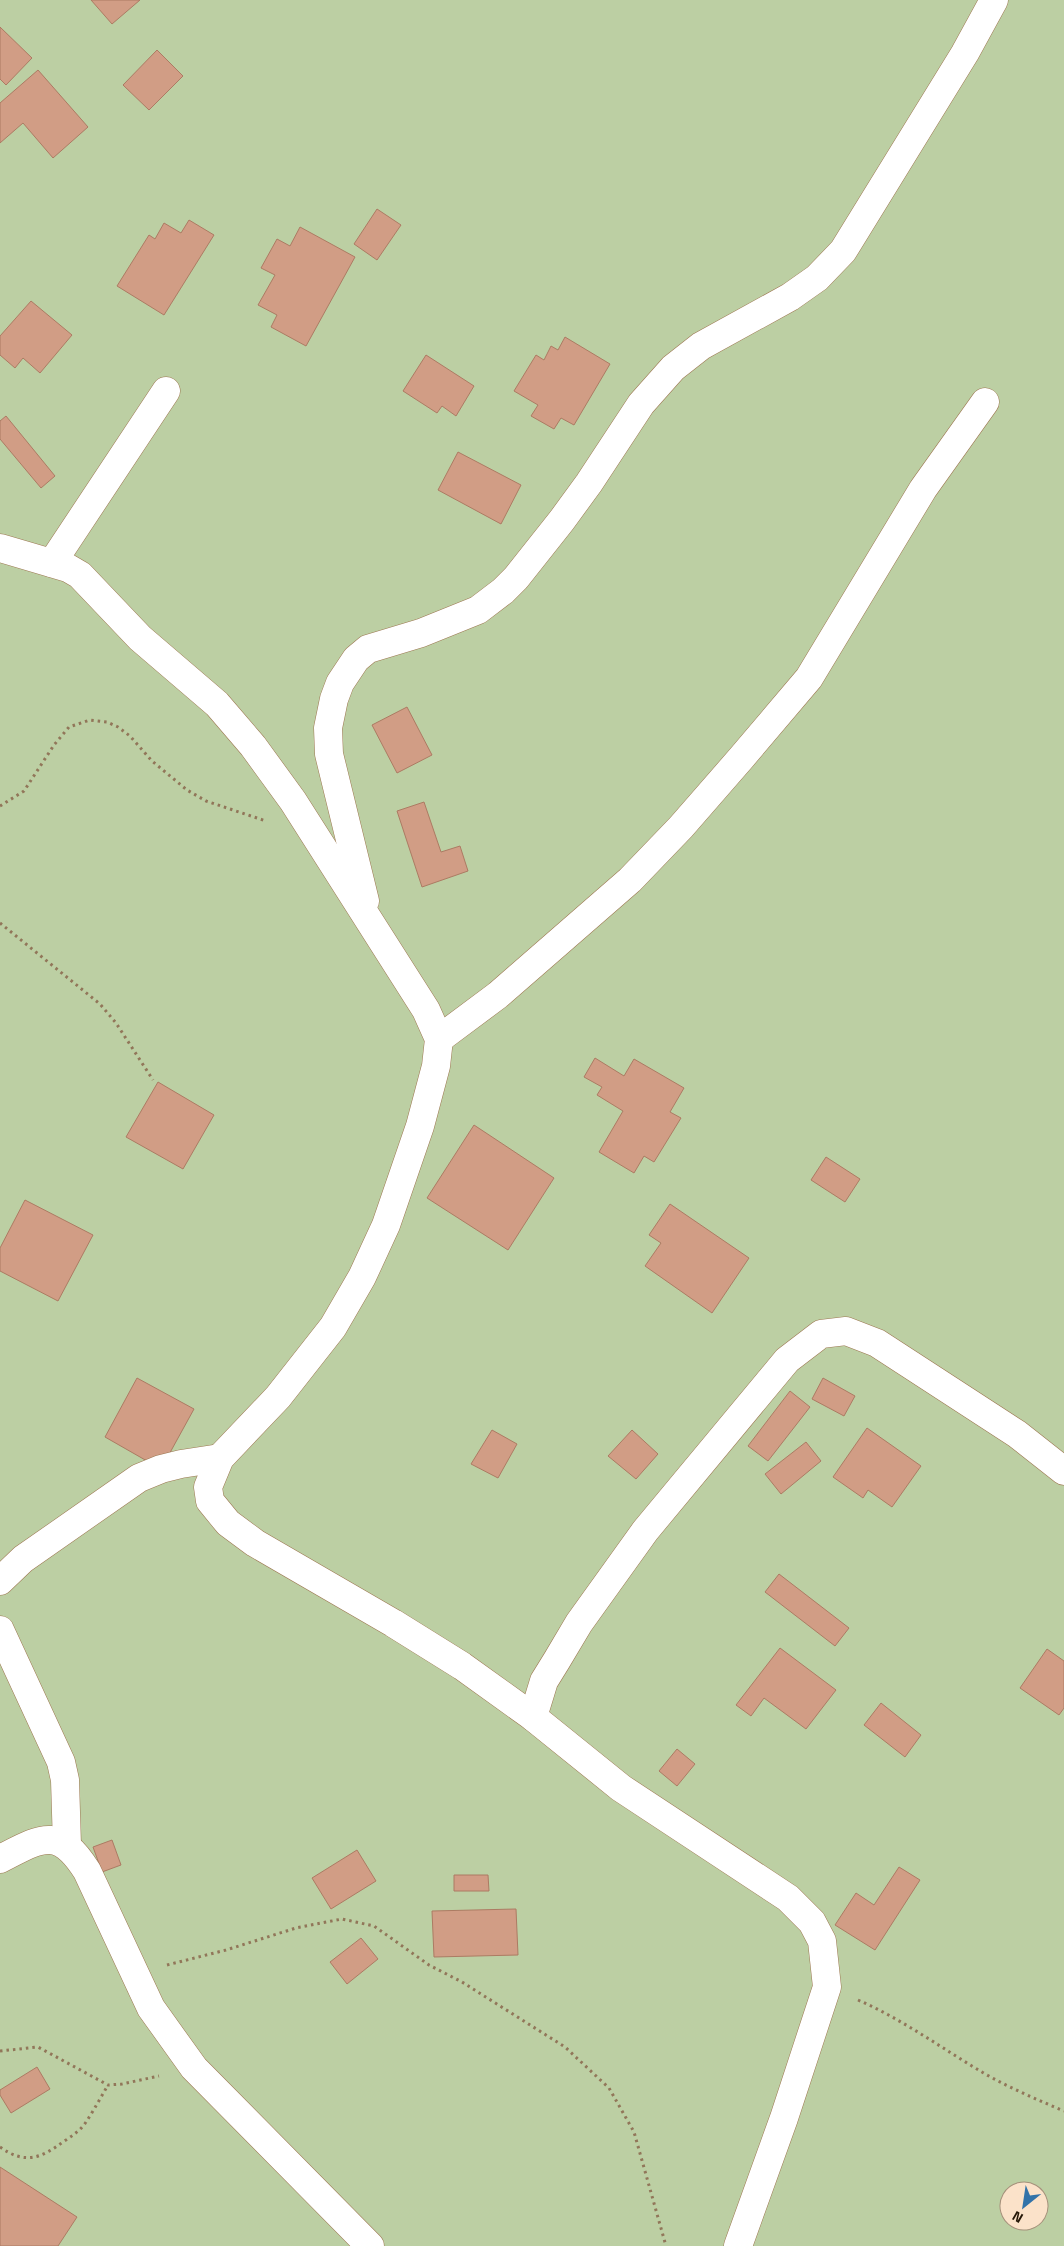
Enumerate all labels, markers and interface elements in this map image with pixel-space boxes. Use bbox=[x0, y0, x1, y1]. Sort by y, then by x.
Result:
north arrow bbox=[999, 2181, 1049, 2231]
text: N bbox=[1008, 2206, 1027, 2229]

